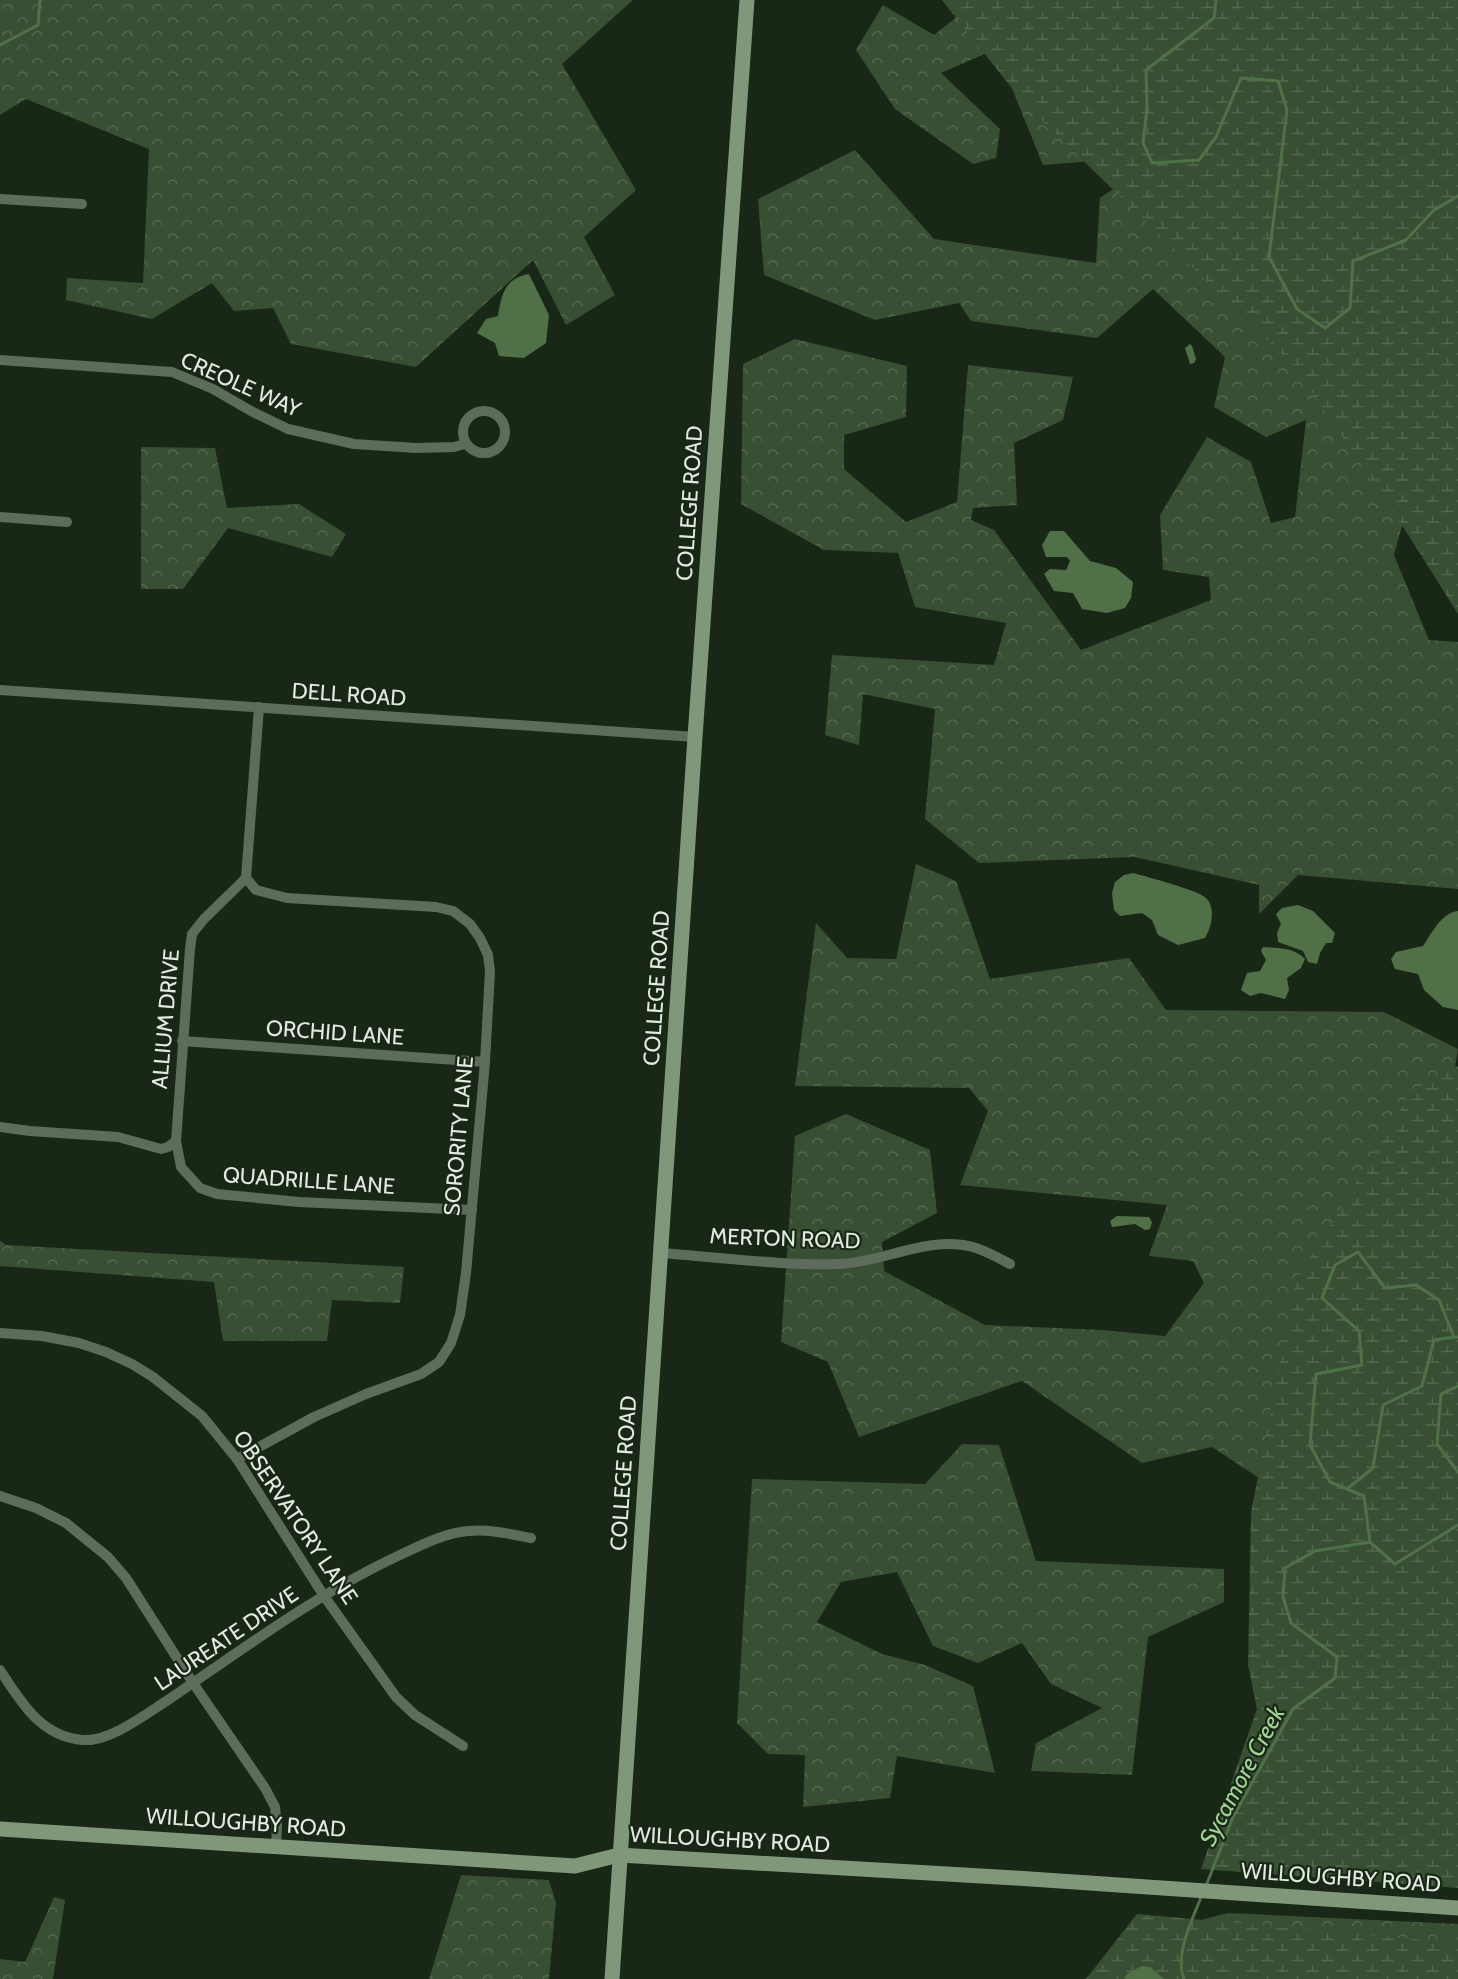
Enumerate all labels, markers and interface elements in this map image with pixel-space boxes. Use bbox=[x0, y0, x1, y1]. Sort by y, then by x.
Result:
street label: CREOLE WAY bbox=[177, 346, 305, 423]
street label: COLLEGE ROAD bbox=[671, 424, 708, 582]
street label: DELL ROAD bbox=[291, 677, 407, 712]
street label: COLLEGE ROAD bbox=[638, 909, 675, 1067]
street label: ALLIUM DRIVE bbox=[146, 948, 185, 1090]
street label: ORCHID LANE bbox=[265, 1014, 405, 1051]
street label: SORORITY LANE bbox=[438, 1055, 479, 1217]
street label: QUADRILLE LANE bbox=[222, 1161, 396, 1200]
street label: MERTON ROAD bbox=[709, 1222, 861, 1255]
street label: COLLEGE ROAD bbox=[605, 1394, 642, 1552]
street label: OBSERVATORY LANE bbox=[227, 1425, 364, 1609]
street label: LAUREATE DRIVE bbox=[149, 1580, 303, 1696]
water label: Sycamore Creek bbox=[1193, 1700, 1291, 1851]
street label: WILLOUGHBY ROAD bbox=[145, 1802, 347, 1843]
street label: WILLOUGHBY ROAD bbox=[629, 1821, 831, 1858]
street label: WILLOUGHBY ROAD bbox=[1240, 1857, 1442, 1898]

